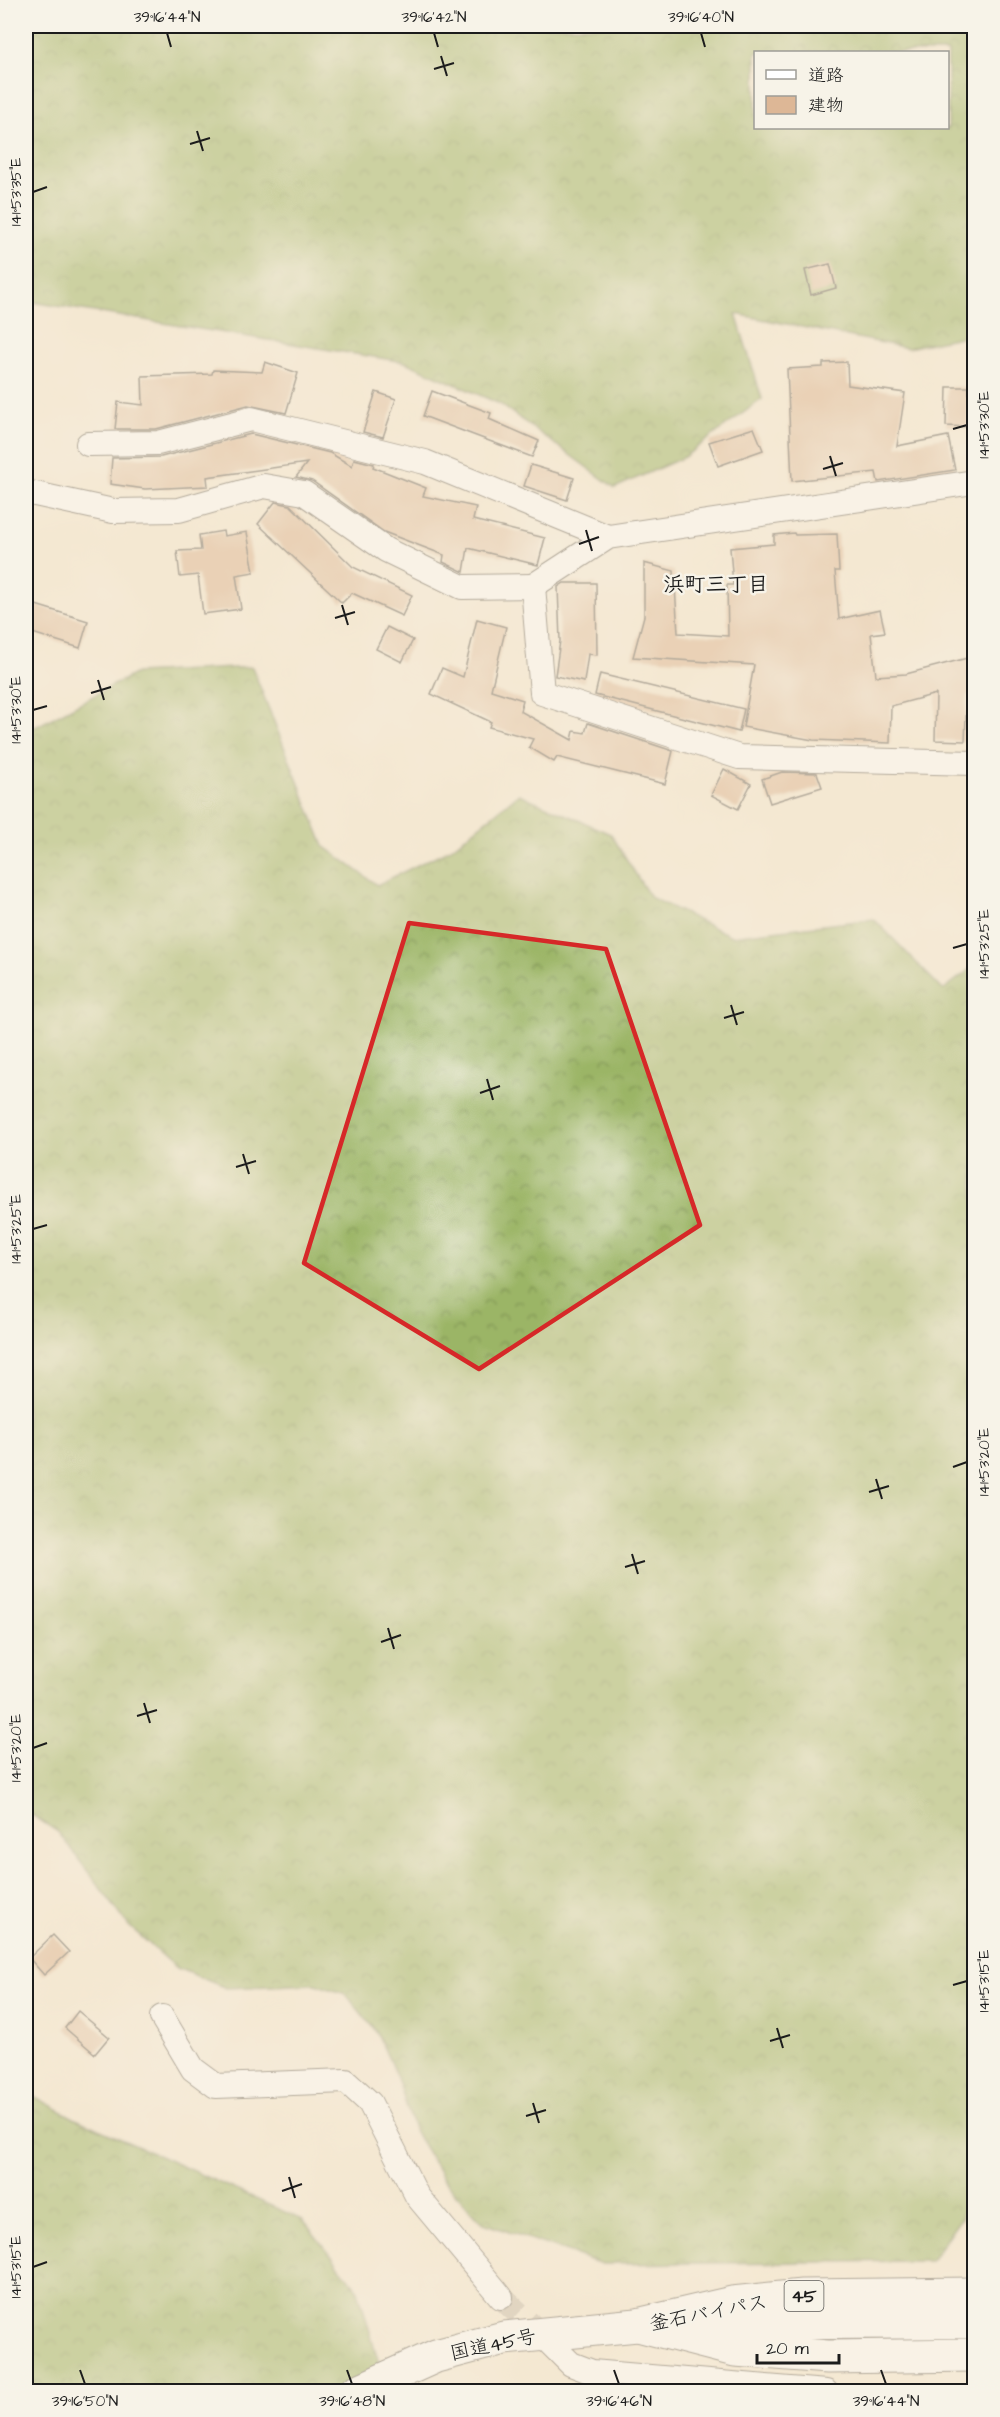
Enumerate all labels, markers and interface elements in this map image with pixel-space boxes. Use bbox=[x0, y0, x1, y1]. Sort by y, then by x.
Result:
text: 39°16'44"N bbox=[134, 7, 200, 28]
text: 39°16'42"N bbox=[402, 7, 466, 28]
text: 39°16'40"N bbox=[668, 7, 734, 28]
legend bbox=[754, 51, 949, 129]
text: 道路 bbox=[808, 63, 844, 88]
text: 建物 bbox=[808, 93, 844, 118]
text: 141°53'35"E bbox=[6, 158, 27, 226]
text: 141°53'30"E bbox=[974, 391, 995, 459]
district label: 浜町三丁目 bbox=[664, 570, 769, 599]
text: 141°53'30"E bbox=[6, 676, 27, 744]
text: 141°53'25"E bbox=[974, 909, 995, 979]
text: 141°53'25"E bbox=[6, 1194, 27, 1264]
text: 141°53'20"E bbox=[974, 1428, 995, 1496]
text: 141°53'20"E bbox=[6, 1714, 27, 1782]
text: 141°53'15"E bbox=[974, 1949, 995, 2013]
text: 141°53'15"E bbox=[6, 2235, 27, 2299]
road number: 45 bbox=[784, 2281, 824, 2311]
street label: 釜石バイパス bbox=[647, 2288, 770, 2338]
street label: 国道45号 bbox=[447, 2322, 539, 2368]
scale bar bbox=[757, 2327, 840, 2365]
text: 20 m bbox=[766, 2336, 809, 2361]
text: 39°16'50"N bbox=[52, 2391, 118, 2412]
text: 39°16'48"N bbox=[319, 2391, 385, 2412]
text: 39°16'46"N bbox=[586, 2391, 652, 2412]
text: 39°16'44"N bbox=[853, 2391, 919, 2412]

